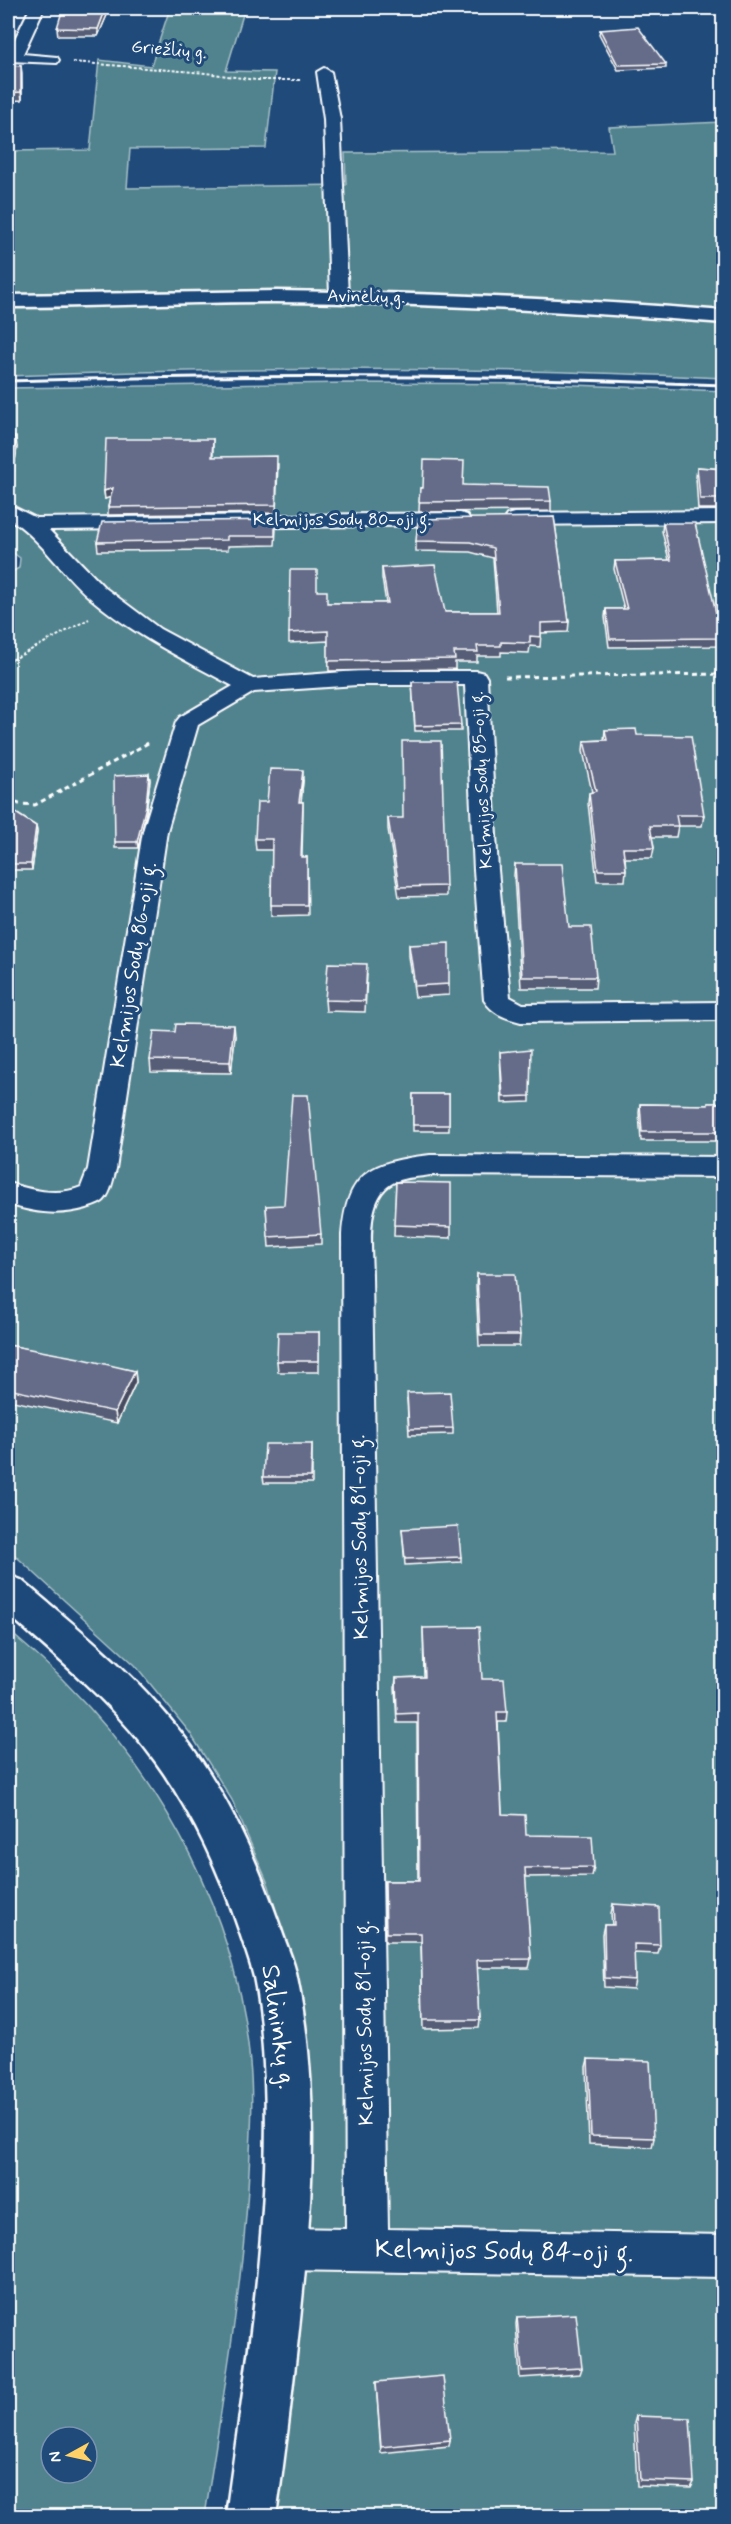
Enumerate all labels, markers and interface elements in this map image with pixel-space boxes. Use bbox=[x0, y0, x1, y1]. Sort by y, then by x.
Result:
street label: Griežlių g. bbox=[130, 35, 208, 65]
street label: Avinėlių g. bbox=[327, 284, 405, 310]
street label: Kelmijos Sodų 80-oji g. bbox=[253, 508, 431, 534]
street label: Kelmijos Sodų 85-oji g. bbox=[465, 690, 501, 869]
street label: Kelmijos Sodų 86-oji g. bbox=[104, 860, 166, 1070]
street label: Kelmijos Sodų 81-oji g. bbox=[344, 1434, 378, 1640]
street label: Kelmijos Sodų 81-oji g. bbox=[349, 1920, 383, 2126]
street label: Salininkų g. bbox=[252, 1962, 304, 2092]
street label: Kelmijos Sodų 84-oji g. bbox=[374, 2233, 634, 2274]
north arrow bbox=[39, 2425, 99, 2485]
text: N bbox=[44, 2450, 67, 2464]

